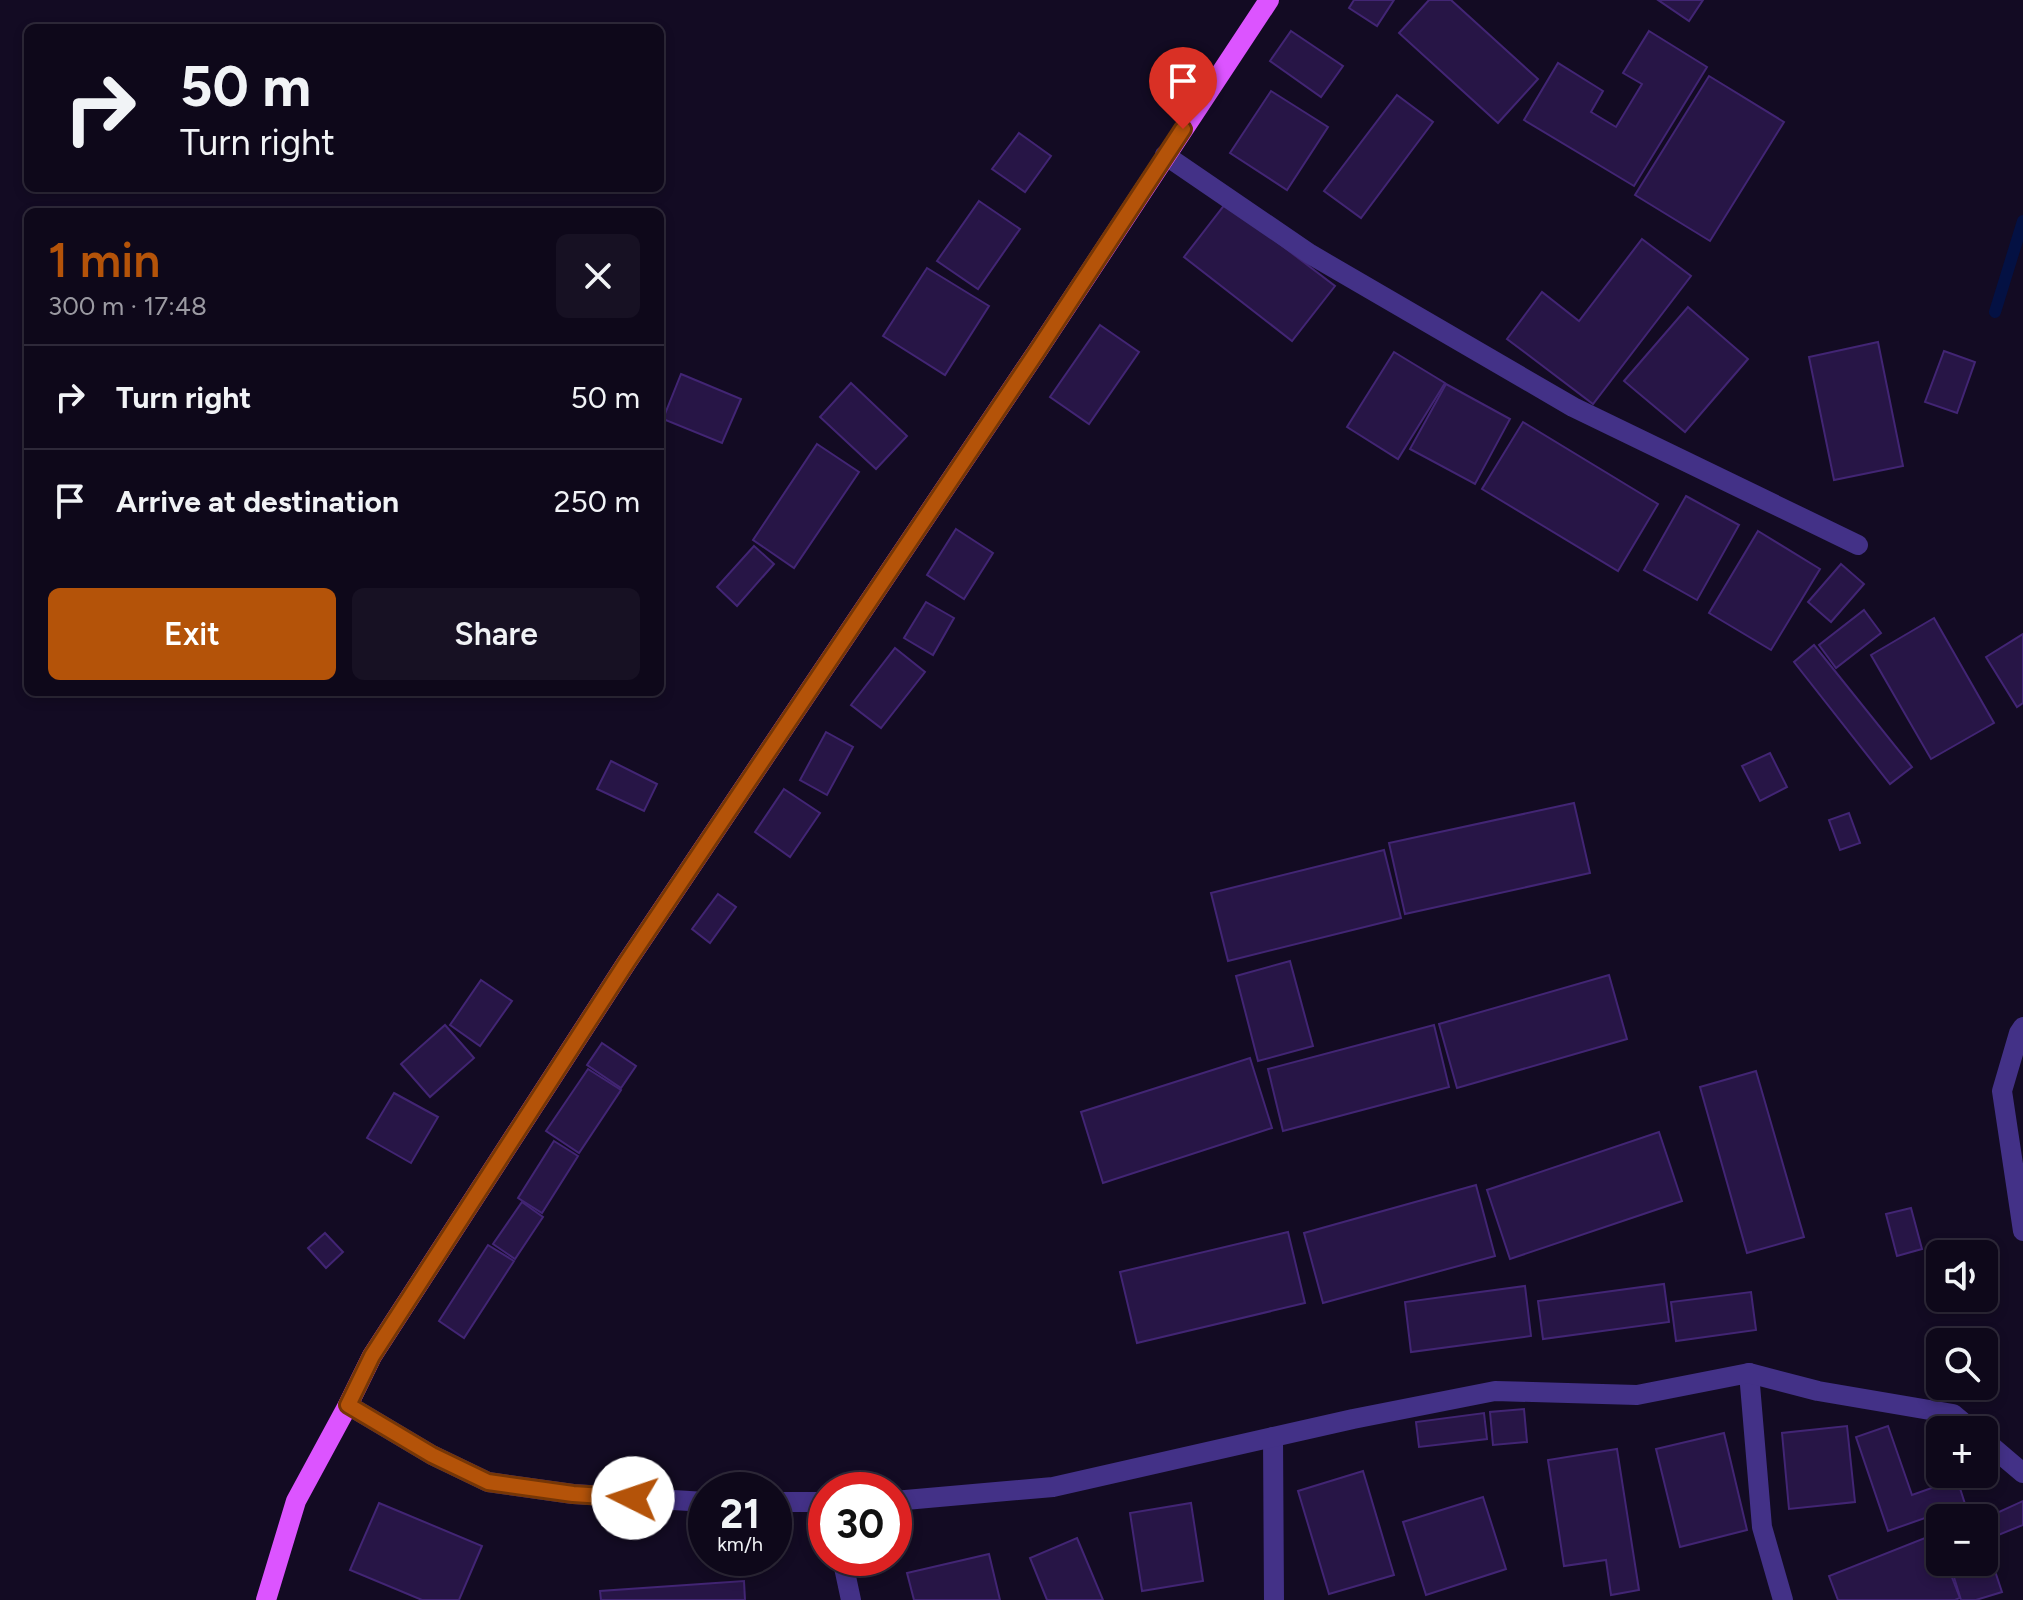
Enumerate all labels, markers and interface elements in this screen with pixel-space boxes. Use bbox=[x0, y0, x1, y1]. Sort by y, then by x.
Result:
pin bbox=[1149, 47, 1217, 129]
text: 50 m bbox=[180, 53, 311, 120]
icon: right bbox=[48, 56, 152, 160]
icon: arrive bbox=[1161, 59, 1205, 103]
text: Turn right bbox=[180, 121, 335, 164]
text: 1 min bbox=[48, 231, 160, 289]
button: close bbox=[556, 234, 640, 318]
text: 300 m · 17:48 bbox=[48, 290, 207, 322]
icon: right bbox=[48, 375, 92, 419]
text: Turn right bbox=[116, 379, 251, 416]
text: 50 m bbox=[571, 379, 640, 416]
icon: arrive bbox=[48, 479, 92, 523]
text: Arrive at destination bbox=[116, 483, 399, 520]
text: 250 m bbox=[554, 483, 640, 520]
button: Exit bbox=[48, 588, 336, 680]
button: Share bbox=[352, 588, 640, 680]
map controls bbox=[1926, 1240, 1998, 1576]
button: sound bbox=[1926, 1240, 1998, 1312]
button: search bbox=[1926, 1328, 1998, 1400]
button: + bbox=[1926, 1416, 1998, 1488]
position arrow bbox=[591, 1456, 675, 1540]
speed limit sign: 30 bbox=[808, 1472, 912, 1576]
text: 21 bbox=[720, 1490, 760, 1538]
button: − bbox=[1926, 1504, 1998, 1576]
text: km/h bbox=[717, 1532, 763, 1556]

